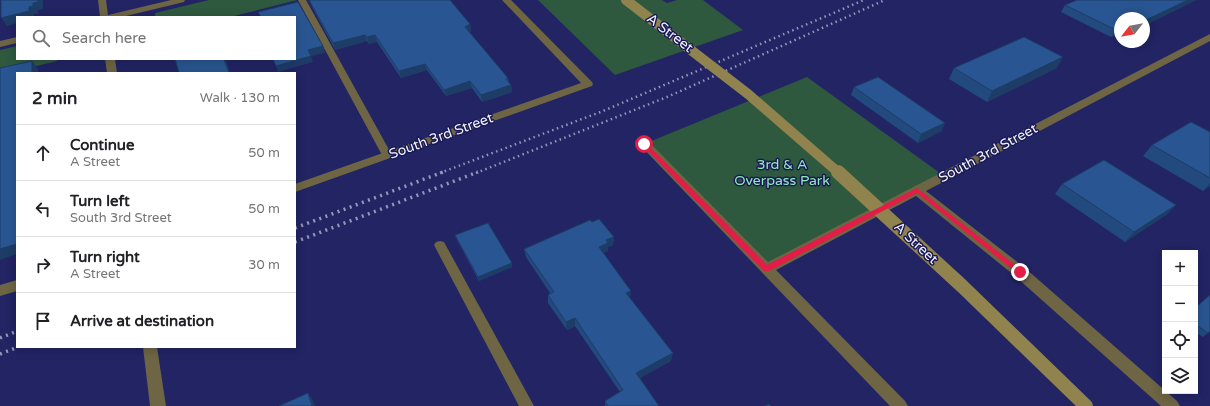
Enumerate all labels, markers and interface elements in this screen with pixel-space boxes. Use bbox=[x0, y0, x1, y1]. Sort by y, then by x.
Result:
street label: A Street bbox=[643, 10, 697, 56]
north arrow bbox=[1114, 12, 1150, 48]
search box bbox=[16, 16, 296, 60]
icon: search bbox=[30, 27, 52, 49]
text: Search here bbox=[62, 29, 146, 47]
text: 2 min bbox=[32, 88, 77, 109]
text: Walk · 130 m bbox=[200, 90, 280, 106]
street label: South 3rd Street bbox=[387, 109, 496, 163]
street label: South 3rd Street bbox=[936, 119, 1041, 186]
route start bbox=[635, 135, 653, 153]
text: Continue bbox=[70, 136, 134, 154]
icon: ahead bbox=[32, 142, 54, 164]
text: 50 m bbox=[248, 145, 280, 161]
text: A Street bbox=[70, 154, 120, 170]
park label: 3rd & A Overpass Park bbox=[734, 156, 830, 189]
text: Turn left bbox=[70, 192, 130, 210]
icon: left bbox=[32, 198, 54, 220]
text: 50 m bbox=[248, 201, 280, 217]
text: South 3rd Street bbox=[70, 210, 172, 226]
street label: A Street bbox=[890, 218, 942, 268]
text: Turn right bbox=[70, 248, 140, 266]
map controls bbox=[1162, 250, 1198, 394]
button: + bbox=[1162, 250, 1198, 286]
icon: right bbox=[32, 254, 54, 276]
text: 30 m bbox=[248, 257, 280, 273]
route end bbox=[1011, 263, 1029, 281]
text: A Street bbox=[70, 266, 120, 282]
button: − bbox=[1162, 286, 1198, 322]
icon: arrive bbox=[32, 310, 54, 332]
text: Arrive at destination bbox=[70, 312, 214, 330]
button: locate bbox=[1162, 322, 1198, 358]
button: layers bbox=[1162, 358, 1198, 394]

